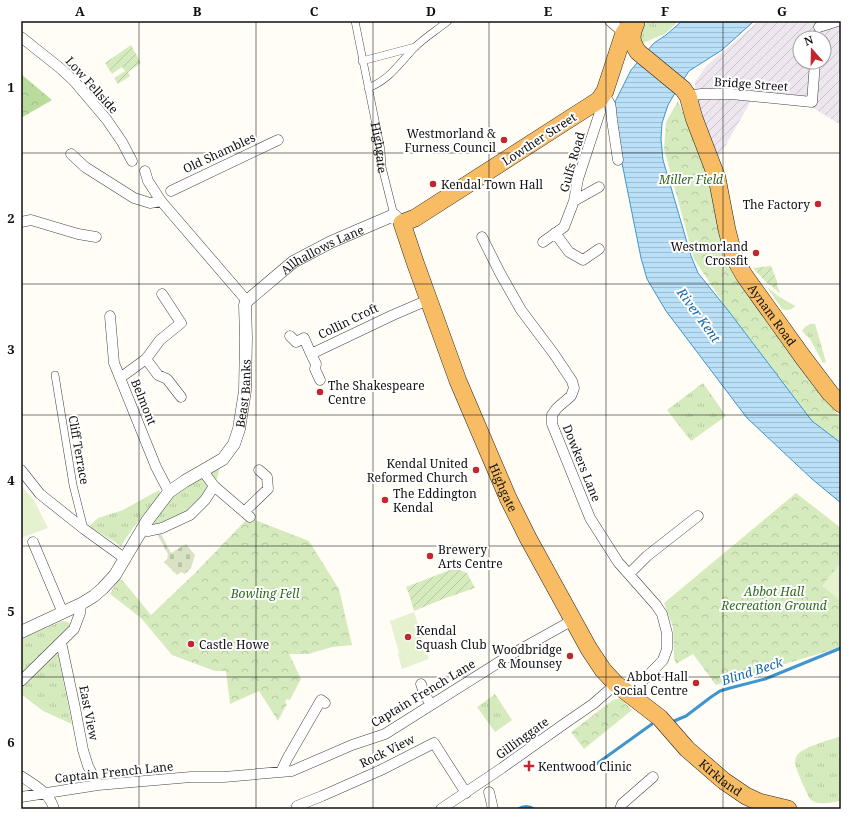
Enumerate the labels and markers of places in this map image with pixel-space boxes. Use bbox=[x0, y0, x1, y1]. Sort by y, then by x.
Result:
place label: Westmorland & Furness Council bbox=[404, 125, 496, 156]
marker: Westmorland & Furness Council bbox=[499, 135, 509, 145]
place label: Kendal Town Hall bbox=[441, 176, 543, 193]
marker: Kendal Town Hall bbox=[428, 179, 438, 189]
place label: The Factory bbox=[743, 196, 810, 213]
marker: The Factory bbox=[813, 199, 823, 209]
place label: Westmorland Crossfit bbox=[671, 238, 749, 269]
marker: Westmorland Crossfit bbox=[751, 248, 761, 258]
place label: The Shakespeare Centre bbox=[328, 377, 425, 408]
marker: The Shakespeare Centre bbox=[315, 387, 325, 397]
place label: Kendal United Reformed Church bbox=[367, 455, 469, 486]
marker: Kendal United Reformed Church bbox=[471, 465, 481, 475]
place label: The Eddington Kendal bbox=[393, 485, 477, 516]
marker: The Eddington Kendal bbox=[380, 495, 390, 505]
place label: Brewery Arts Centre bbox=[438, 541, 503, 572]
marker: Brewery Arts Centre bbox=[425, 551, 435, 561]
place label: Kendal Squash Club bbox=[416, 622, 487, 653]
marker: Kendal Squash Club bbox=[403, 632, 413, 642]
place label: Castle Howe bbox=[199, 636, 269, 653]
marker: Castle Howe bbox=[186, 639, 196, 649]
place label: Woodbridge & Mounsey bbox=[492, 641, 562, 672]
marker: Woodbridge & Mounsey bbox=[565, 651, 575, 661]
place label: Abbot Hall Social Centre bbox=[613, 668, 688, 699]
marker: Abbot Hall Social Centre bbox=[691, 678, 701, 688]
place label: Kentwood Clinic bbox=[538, 758, 632, 775]
marker: Kentwood Clinic bbox=[523, 760, 535, 772]

